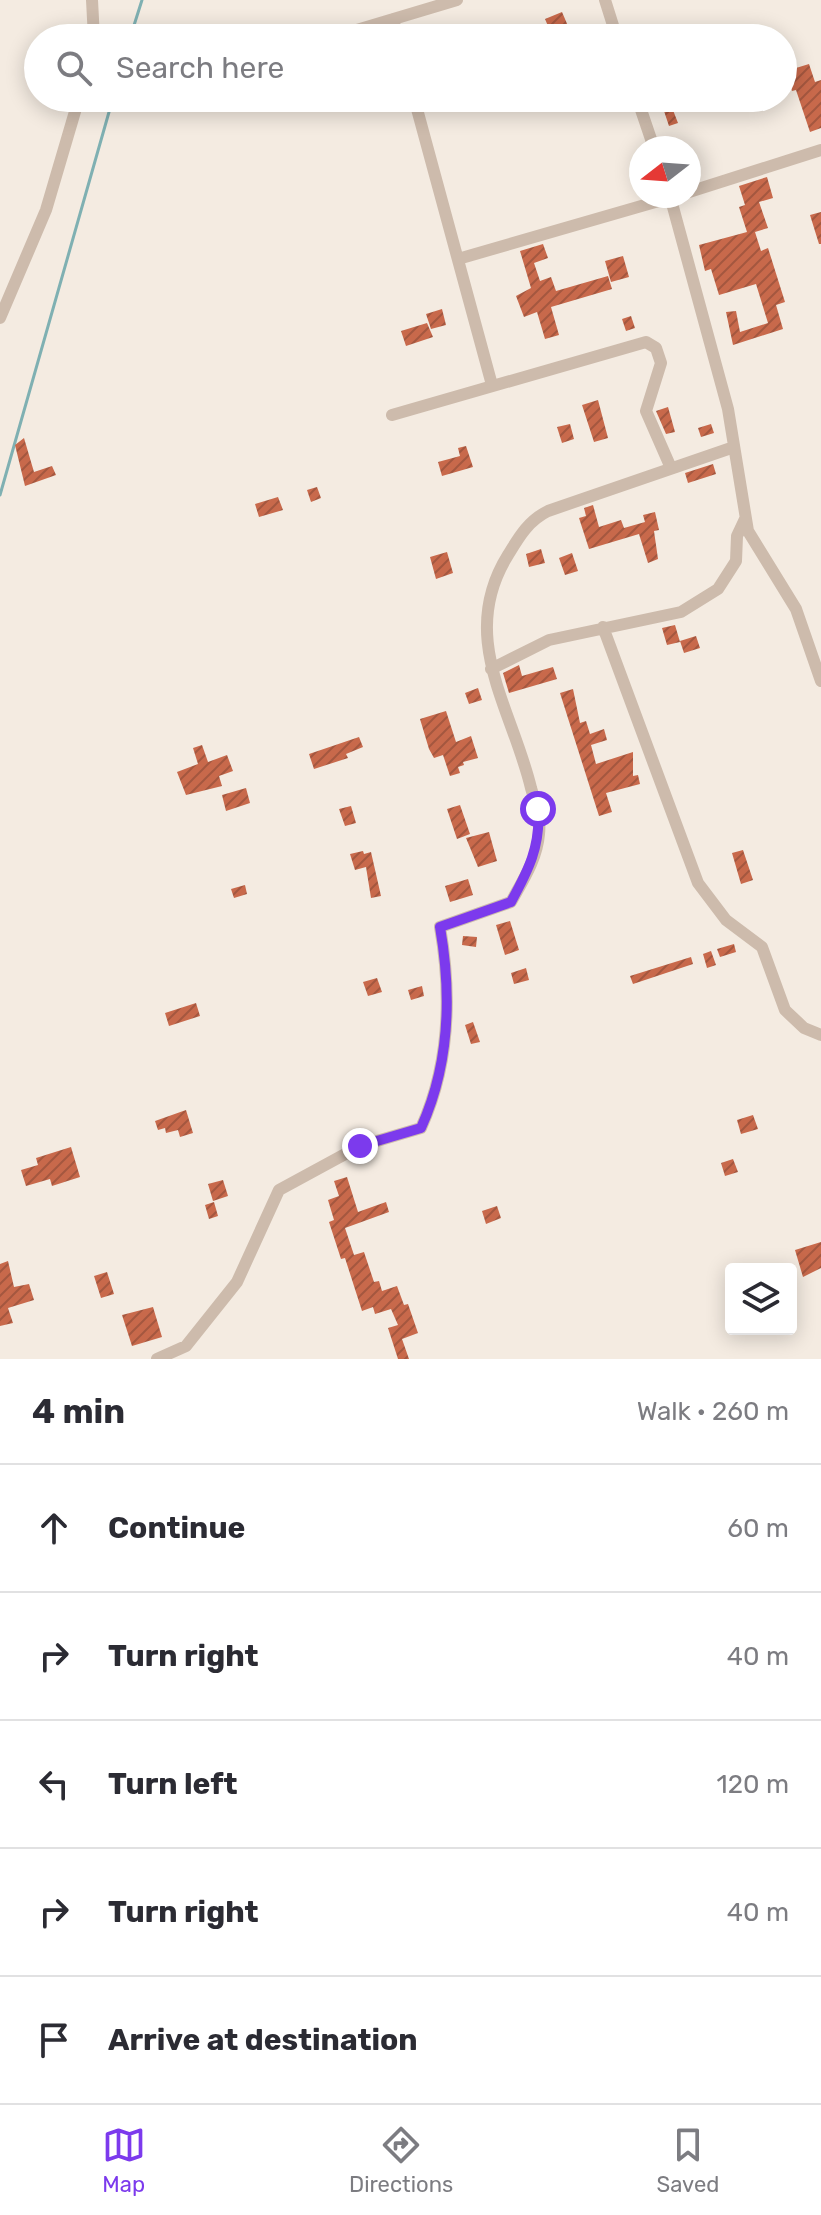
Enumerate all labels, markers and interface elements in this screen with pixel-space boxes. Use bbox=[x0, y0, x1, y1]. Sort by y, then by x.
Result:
search box bbox=[24, 24, 797, 112]
icon: search bbox=[52, 46, 96, 90]
text: Search here bbox=[116, 50, 284, 86]
north arrow bbox=[629, 136, 701, 208]
route start bbox=[520, 791, 556, 827]
route end bbox=[342, 1128, 378, 1164]
map controls bbox=[725, 1263, 797, 1335]
button: layers bbox=[725, 1263, 797, 1335]
text: 4 min bbox=[32, 1391, 125, 1432]
text: Walk · 260 m bbox=[637, 1396, 789, 1427]
icon: ahead bbox=[32, 1506, 76, 1550]
text: Continue bbox=[108, 1510, 245, 1546]
text: 60 m bbox=[727, 1513, 789, 1544]
icon: right bbox=[32, 1634, 76, 1678]
text: Turn right bbox=[108, 1638, 259, 1674]
text: 40 m bbox=[727, 1641, 789, 1672]
icon: left bbox=[32, 1762, 76, 1806]
text: Turn left bbox=[108, 1766, 238, 1802]
text: 120 m bbox=[717, 1769, 789, 1800]
icon: right bbox=[32, 1890, 76, 1934]
text: Turn right bbox=[108, 1894, 259, 1930]
text: 40 m bbox=[727, 1897, 789, 1928]
icon: arrive bbox=[32, 2018, 76, 2062]
text: Arrive at destination bbox=[108, 2022, 418, 2058]
tab: Map bbox=[102, 2123, 146, 2198]
tab: Directions bbox=[349, 2123, 453, 2198]
tab: Saved bbox=[657, 2123, 719, 2198]

